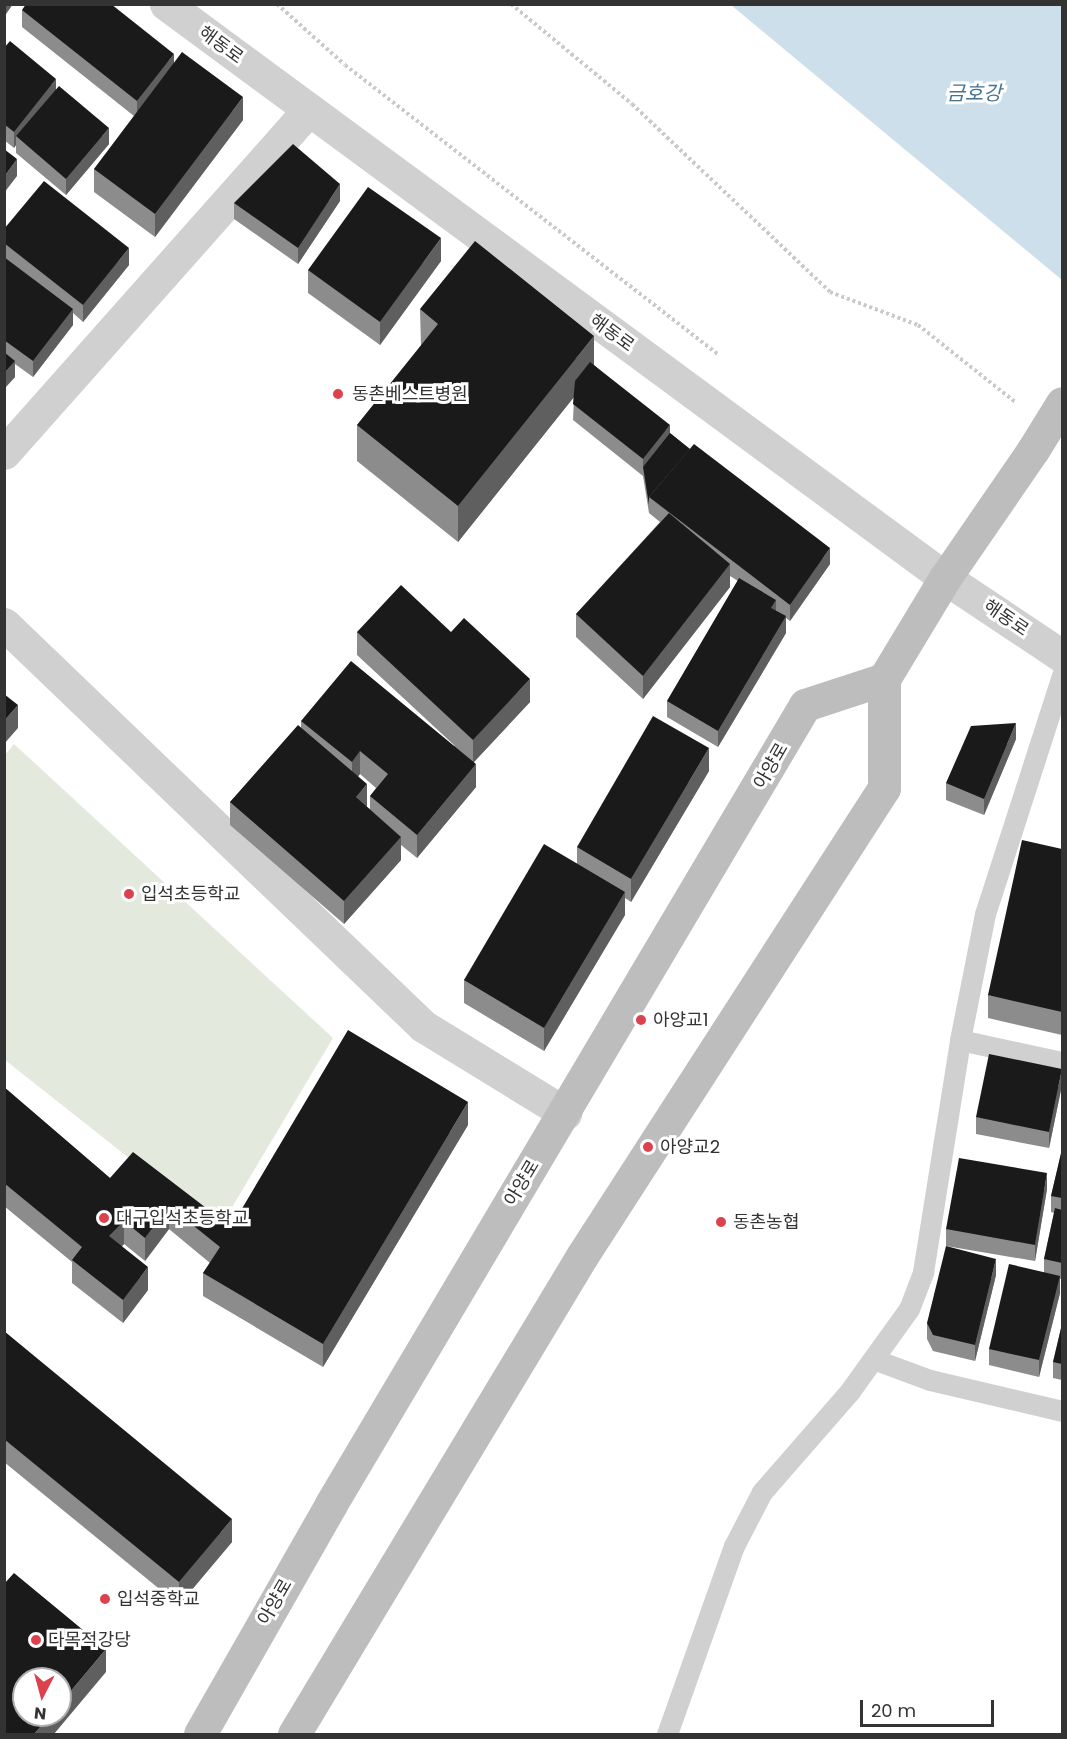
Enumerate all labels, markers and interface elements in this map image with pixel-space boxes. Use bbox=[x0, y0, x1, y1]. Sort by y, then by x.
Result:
street label: 해동로 bbox=[195, 22, 247, 68]
water label: 금호강 bbox=[946, 81, 1002, 105]
street label: 해동로 bbox=[586, 310, 638, 356]
place label: 동촌베스트병원 bbox=[352, 383, 468, 405]
marker: 동촌베스트병원 bbox=[329, 385, 347, 403]
street label: 해동로 bbox=[979, 595, 1033, 641]
street label: 아양로 bbox=[749, 739, 793, 793]
place label: 입석초등학교 bbox=[141, 883, 240, 905]
marker: 입석초등학교 bbox=[122, 887, 136, 901]
place label: 아양교1 bbox=[653, 1009, 708, 1031]
marker: 아양교1 bbox=[634, 1013, 648, 1027]
place label: 아양교2 bbox=[660, 1136, 720, 1158]
marker: 아양교2 bbox=[641, 1140, 655, 1154]
street label: 아양로 bbox=[500, 1156, 544, 1210]
place label: 대구입석초등학교 bbox=[116, 1207, 248, 1229]
marker: 대구입석초등학교 bbox=[97, 1211, 111, 1225]
place label: 동촌농협 bbox=[733, 1211, 799, 1233]
marker: 동촌농협 bbox=[714, 1215, 728, 1229]
street label: 아양로 bbox=[253, 1575, 297, 1629]
place label: 입석중학교 bbox=[117, 1588, 200, 1610]
marker: 입석중학교 bbox=[98, 1592, 112, 1606]
place label: 다목적강당 bbox=[48, 1629, 131, 1651]
marker: 다목적강당 bbox=[29, 1633, 43, 1647]
north arrow bbox=[12, 1667, 72, 1727]
scale bar bbox=[863, 1688, 996, 1726]
text: 20 m bbox=[871, 1698, 916, 1723]
text: N bbox=[33, 1701, 47, 1725]

